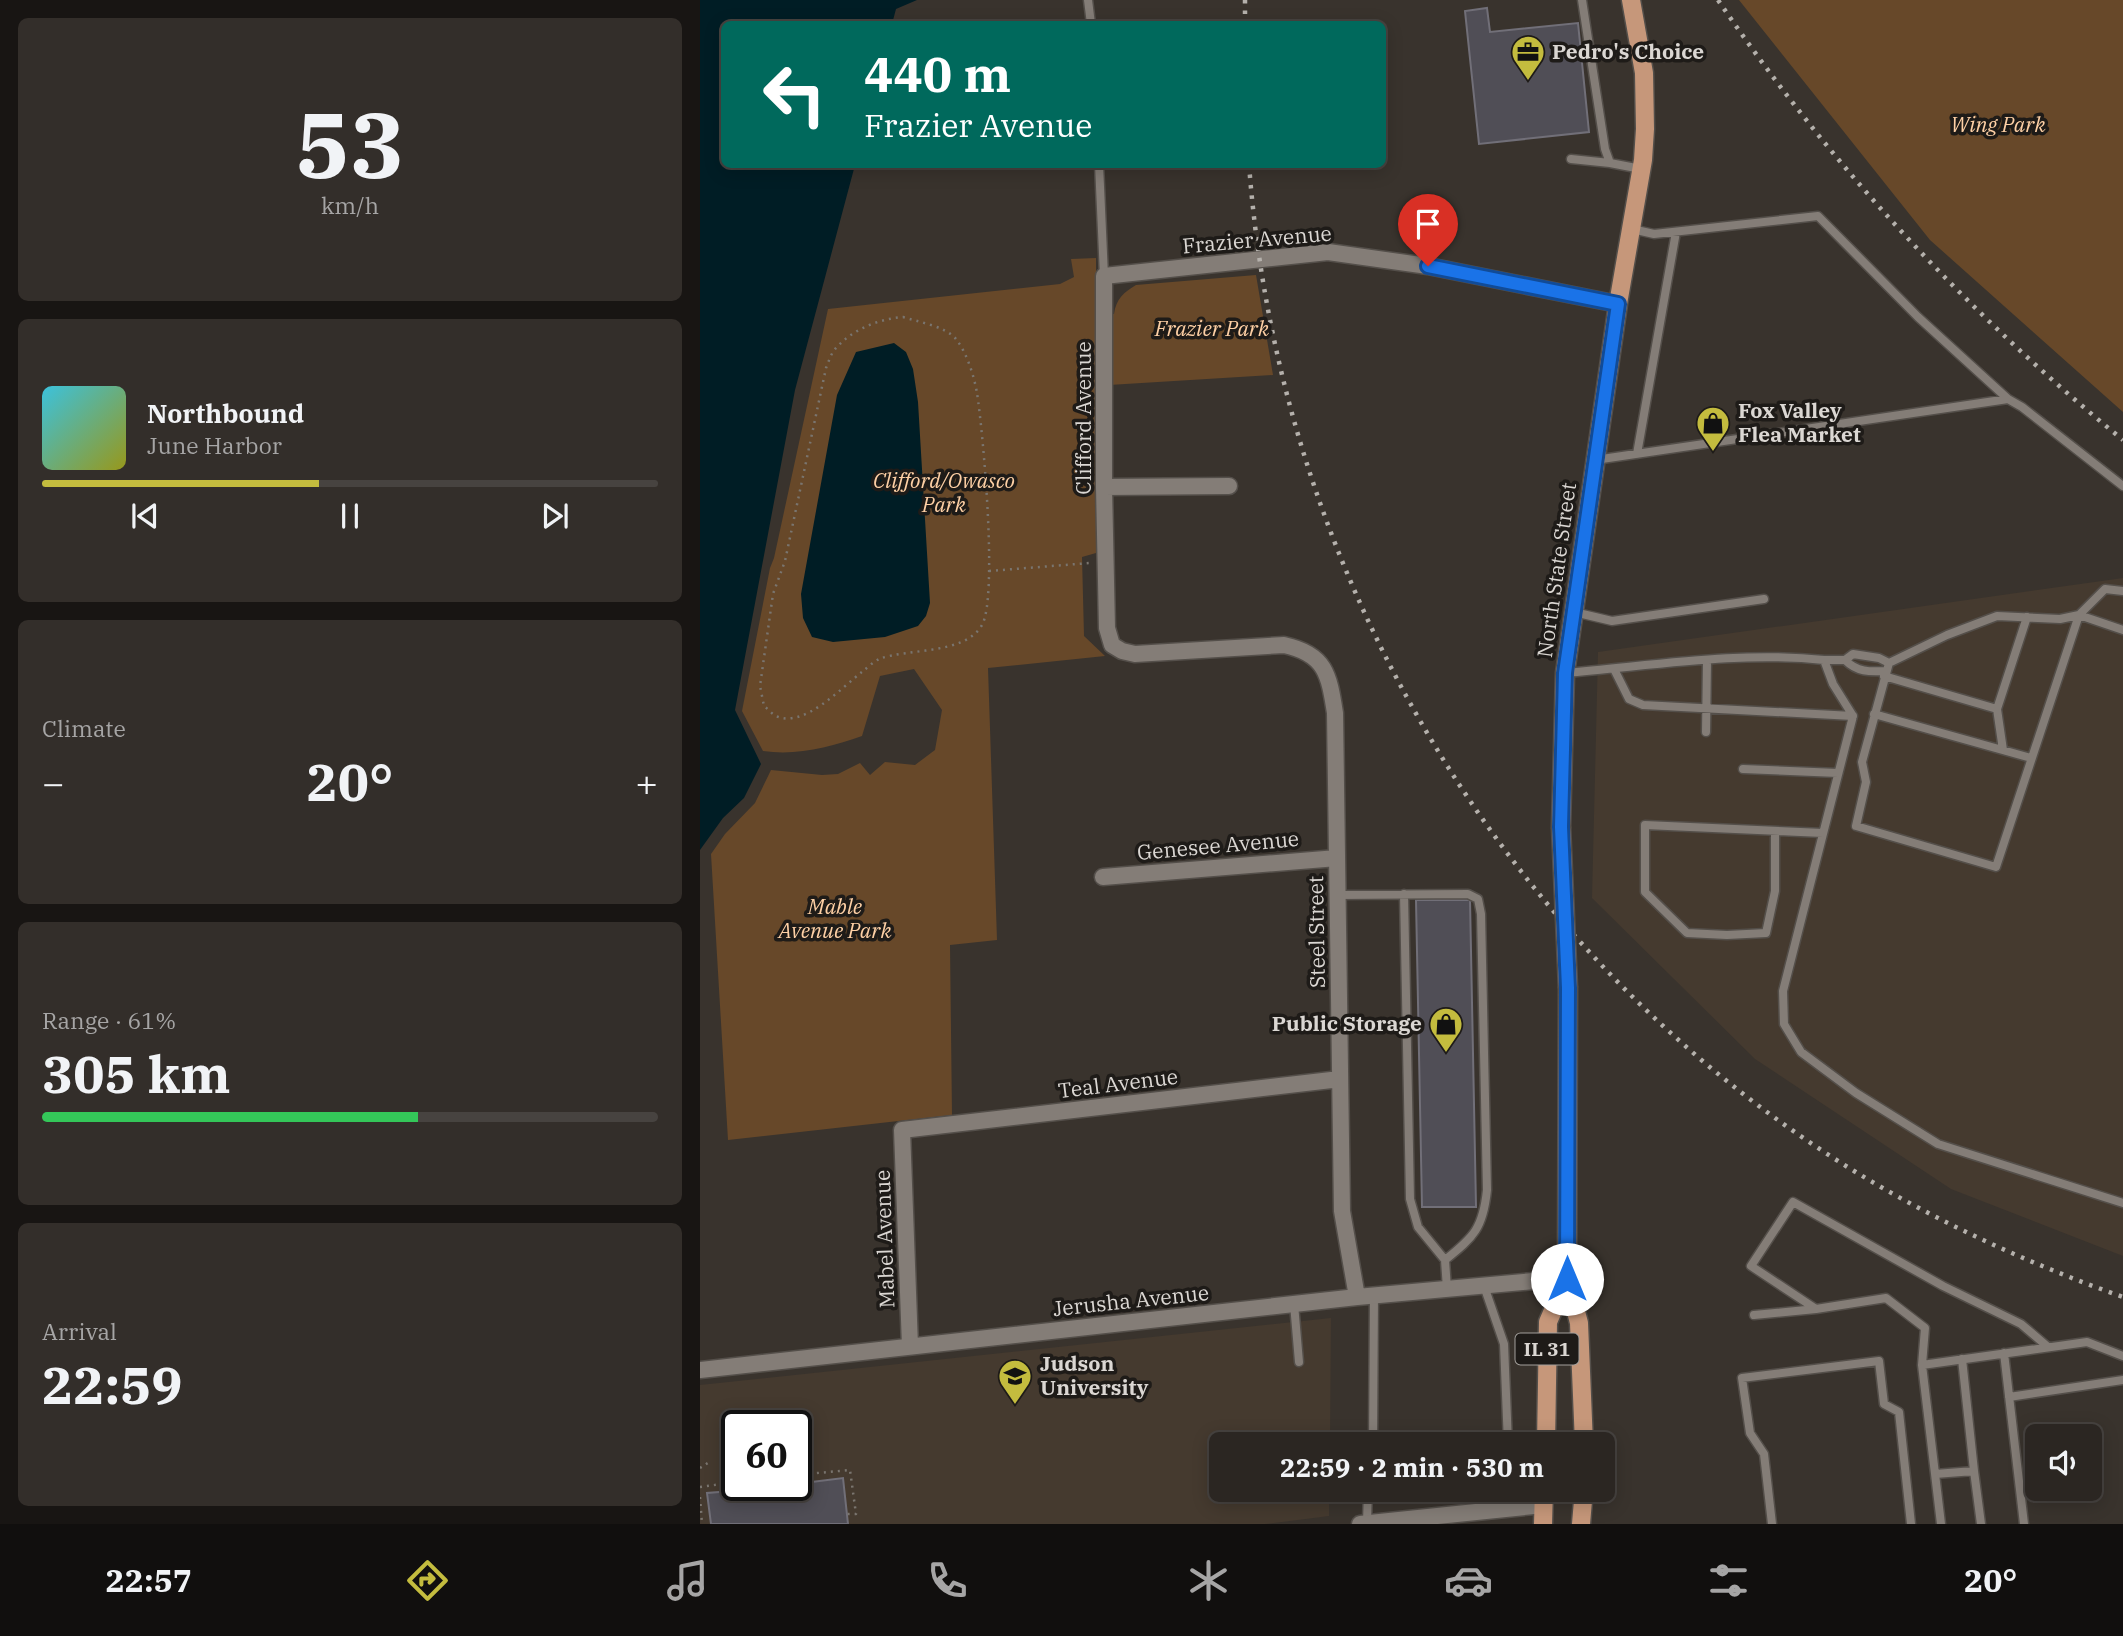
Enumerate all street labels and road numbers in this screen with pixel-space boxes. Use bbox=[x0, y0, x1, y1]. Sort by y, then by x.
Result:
street label: Frazier Avenue bbox=[1181, 219, 1333, 259]
street label: Clifford Avenue bbox=[1069, 341, 1097, 495]
street label: North State Street bbox=[1530, 481, 1582, 659]
street label: Genesee Avenue bbox=[1136, 824, 1300, 866]
street label: Steel Street bbox=[1301, 876, 1331, 988]
street label: Teal Avenue bbox=[1056, 1062, 1179, 1104]
street label: Mabel Avenue bbox=[868, 1169, 900, 1309]
street label: Jerusha Avenue bbox=[1051, 1278, 1210, 1322]
road number: IL 31 bbox=[1516, 1334, 1578, 1364]

